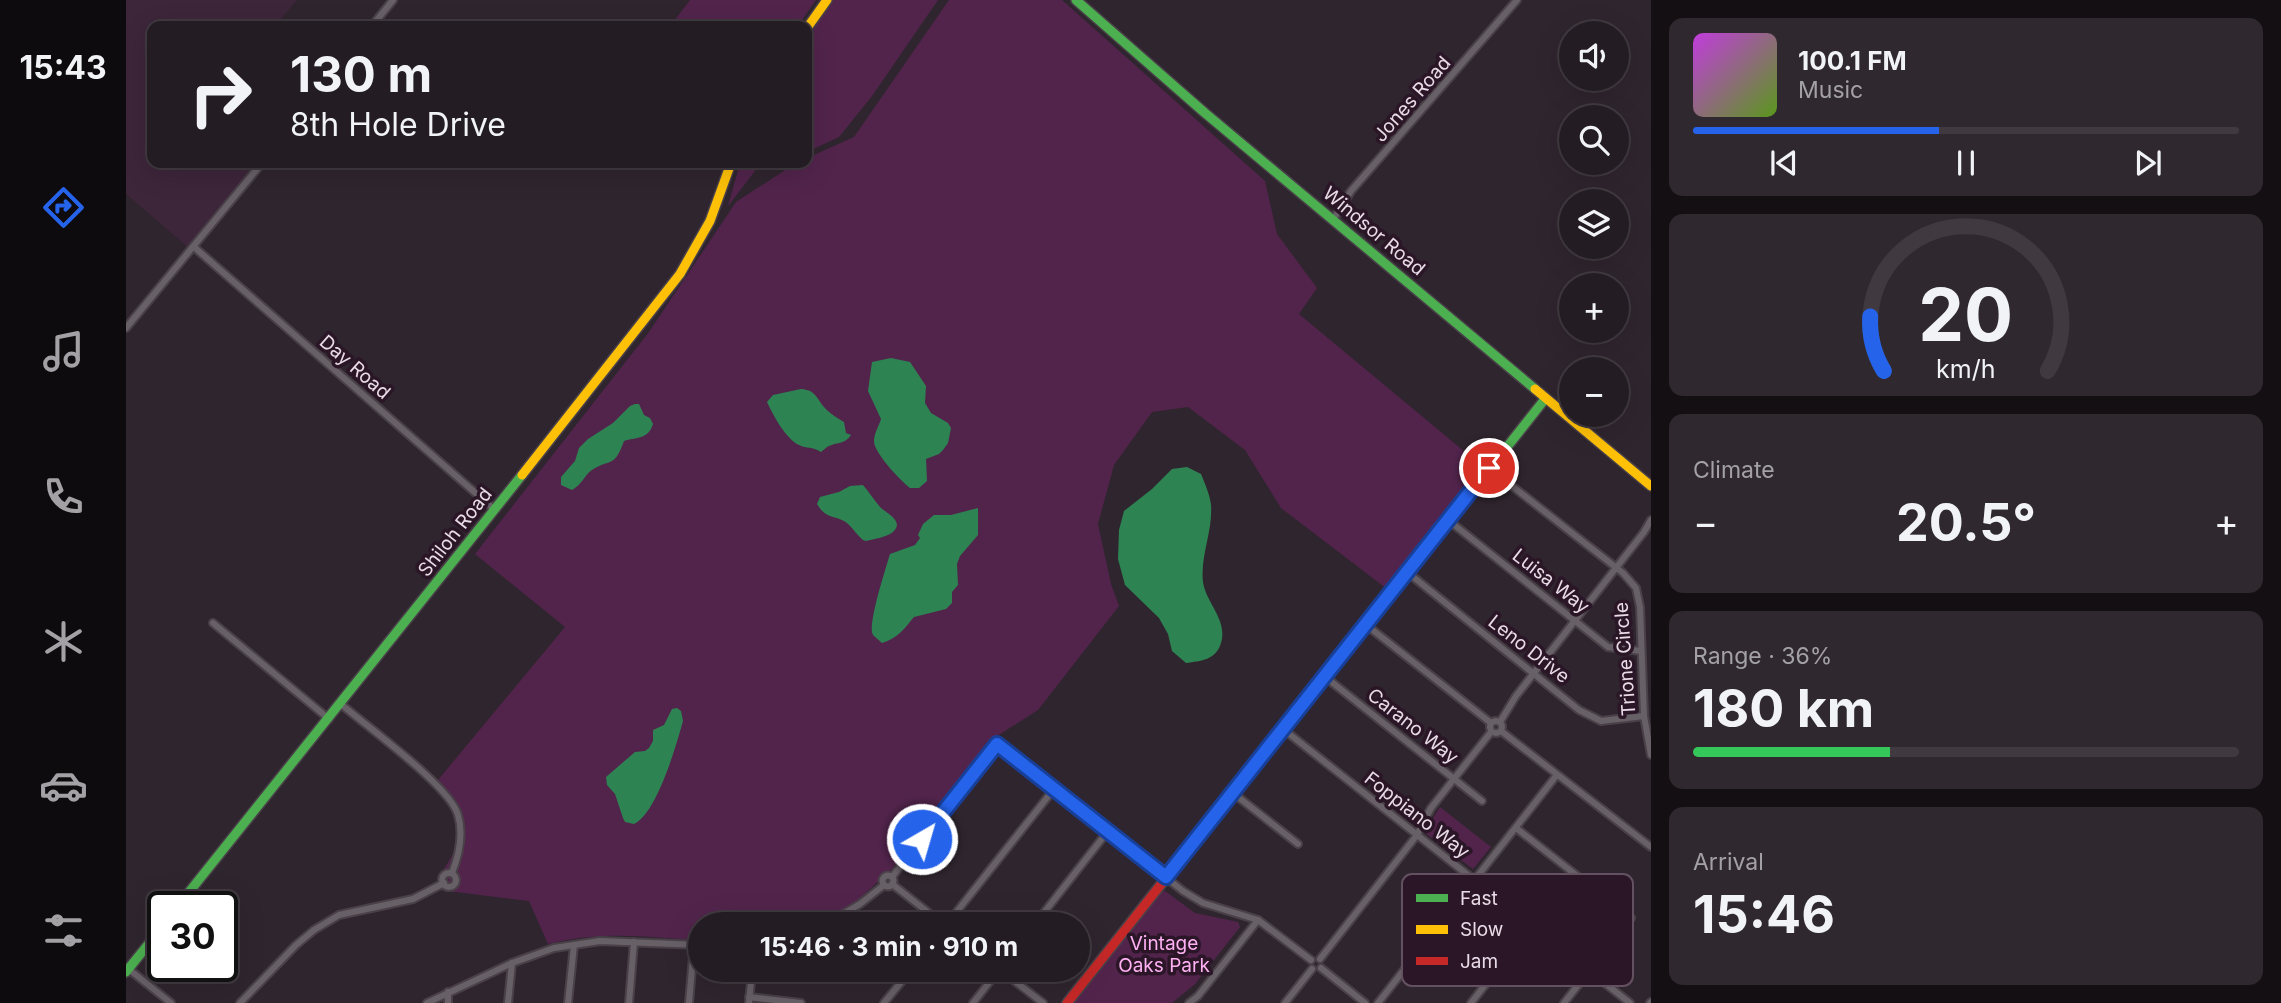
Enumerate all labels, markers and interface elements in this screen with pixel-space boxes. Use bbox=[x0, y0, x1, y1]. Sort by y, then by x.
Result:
map controls bbox=[1559, 21, 1629, 427]
button: sound bbox=[1559, 21, 1629, 91]
text: 130 m bbox=[290, 45, 432, 104]
text: 100.1 FM bbox=[1798, 45, 1907, 76]
text: 15:43 bbox=[19, 48, 107, 87]
icon: right bbox=[175, 49, 266, 140]
street label: Jones Road bbox=[1369, 52, 1455, 146]
text: Music bbox=[1798, 76, 1863, 104]
text: 8th Hole Drive bbox=[290, 105, 506, 144]
button: search bbox=[1559, 105, 1629, 175]
icon: previous bbox=[1765, 144, 1803, 182]
icon: pause bbox=[1947, 144, 1985, 182]
icon: next bbox=[2129, 144, 2167, 182]
street label: Windsor Road bbox=[1318, 182, 1430, 280]
icon: directions bbox=[39, 183, 88, 232]
button: layers bbox=[1559, 189, 1629, 259]
text: 20 bbox=[1919, 271, 2013, 360]
button: + bbox=[1559, 273, 1629, 343]
icon: music bbox=[39, 327, 88, 376]
street label: Day Road bbox=[315, 330, 395, 404]
text: km/h bbox=[1936, 354, 1996, 384]
button: − bbox=[1559, 357, 1629, 427]
pin bbox=[1459, 438, 1519, 498]
icon: arrive bbox=[1470, 449, 1508, 487]
text: Climate bbox=[1693, 456, 1775, 484]
icon: phone bbox=[39, 472, 88, 521]
street label: Shiloh Road bbox=[413, 483, 497, 581]
text: 20.5° bbox=[1896, 491, 2036, 554]
text: − bbox=[1693, 499, 1718, 545]
text: + bbox=[2214, 499, 2239, 545]
street label: Luisa Way bbox=[1508, 544, 1594, 618]
street label: Trione Circle bbox=[1610, 601, 1640, 717]
street label: Leno Drive bbox=[1484, 610, 1574, 688]
icon: climate bbox=[39, 617, 88, 666]
text: Range · 36% bbox=[1693, 642, 1832, 670]
text: 180 km bbox=[1693, 677, 1874, 740]
street label: Carano Way bbox=[1363, 683, 1463, 769]
icon: car bbox=[39, 761, 88, 810]
street label: Foppiano Way bbox=[1360, 767, 1474, 863]
position arrow bbox=[885, 802, 959, 876]
text: Arrival bbox=[1693, 848, 1764, 876]
legend bbox=[1402, 874, 1633, 986]
text: 15:46 bbox=[1693, 883, 1835, 946]
text: Fast bbox=[1460, 887, 1498, 910]
speed limit sign: 30 bbox=[147, 891, 238, 982]
icon: filters bbox=[39, 906, 88, 955]
text: Slow bbox=[1460, 918, 1503, 941]
text: 15:46 · 3 min · 910 m bbox=[760, 931, 1018, 962]
park label: Vintage Oaks Park bbox=[1118, 932, 1210, 977]
text: Jam bbox=[1460, 950, 1498, 973]

